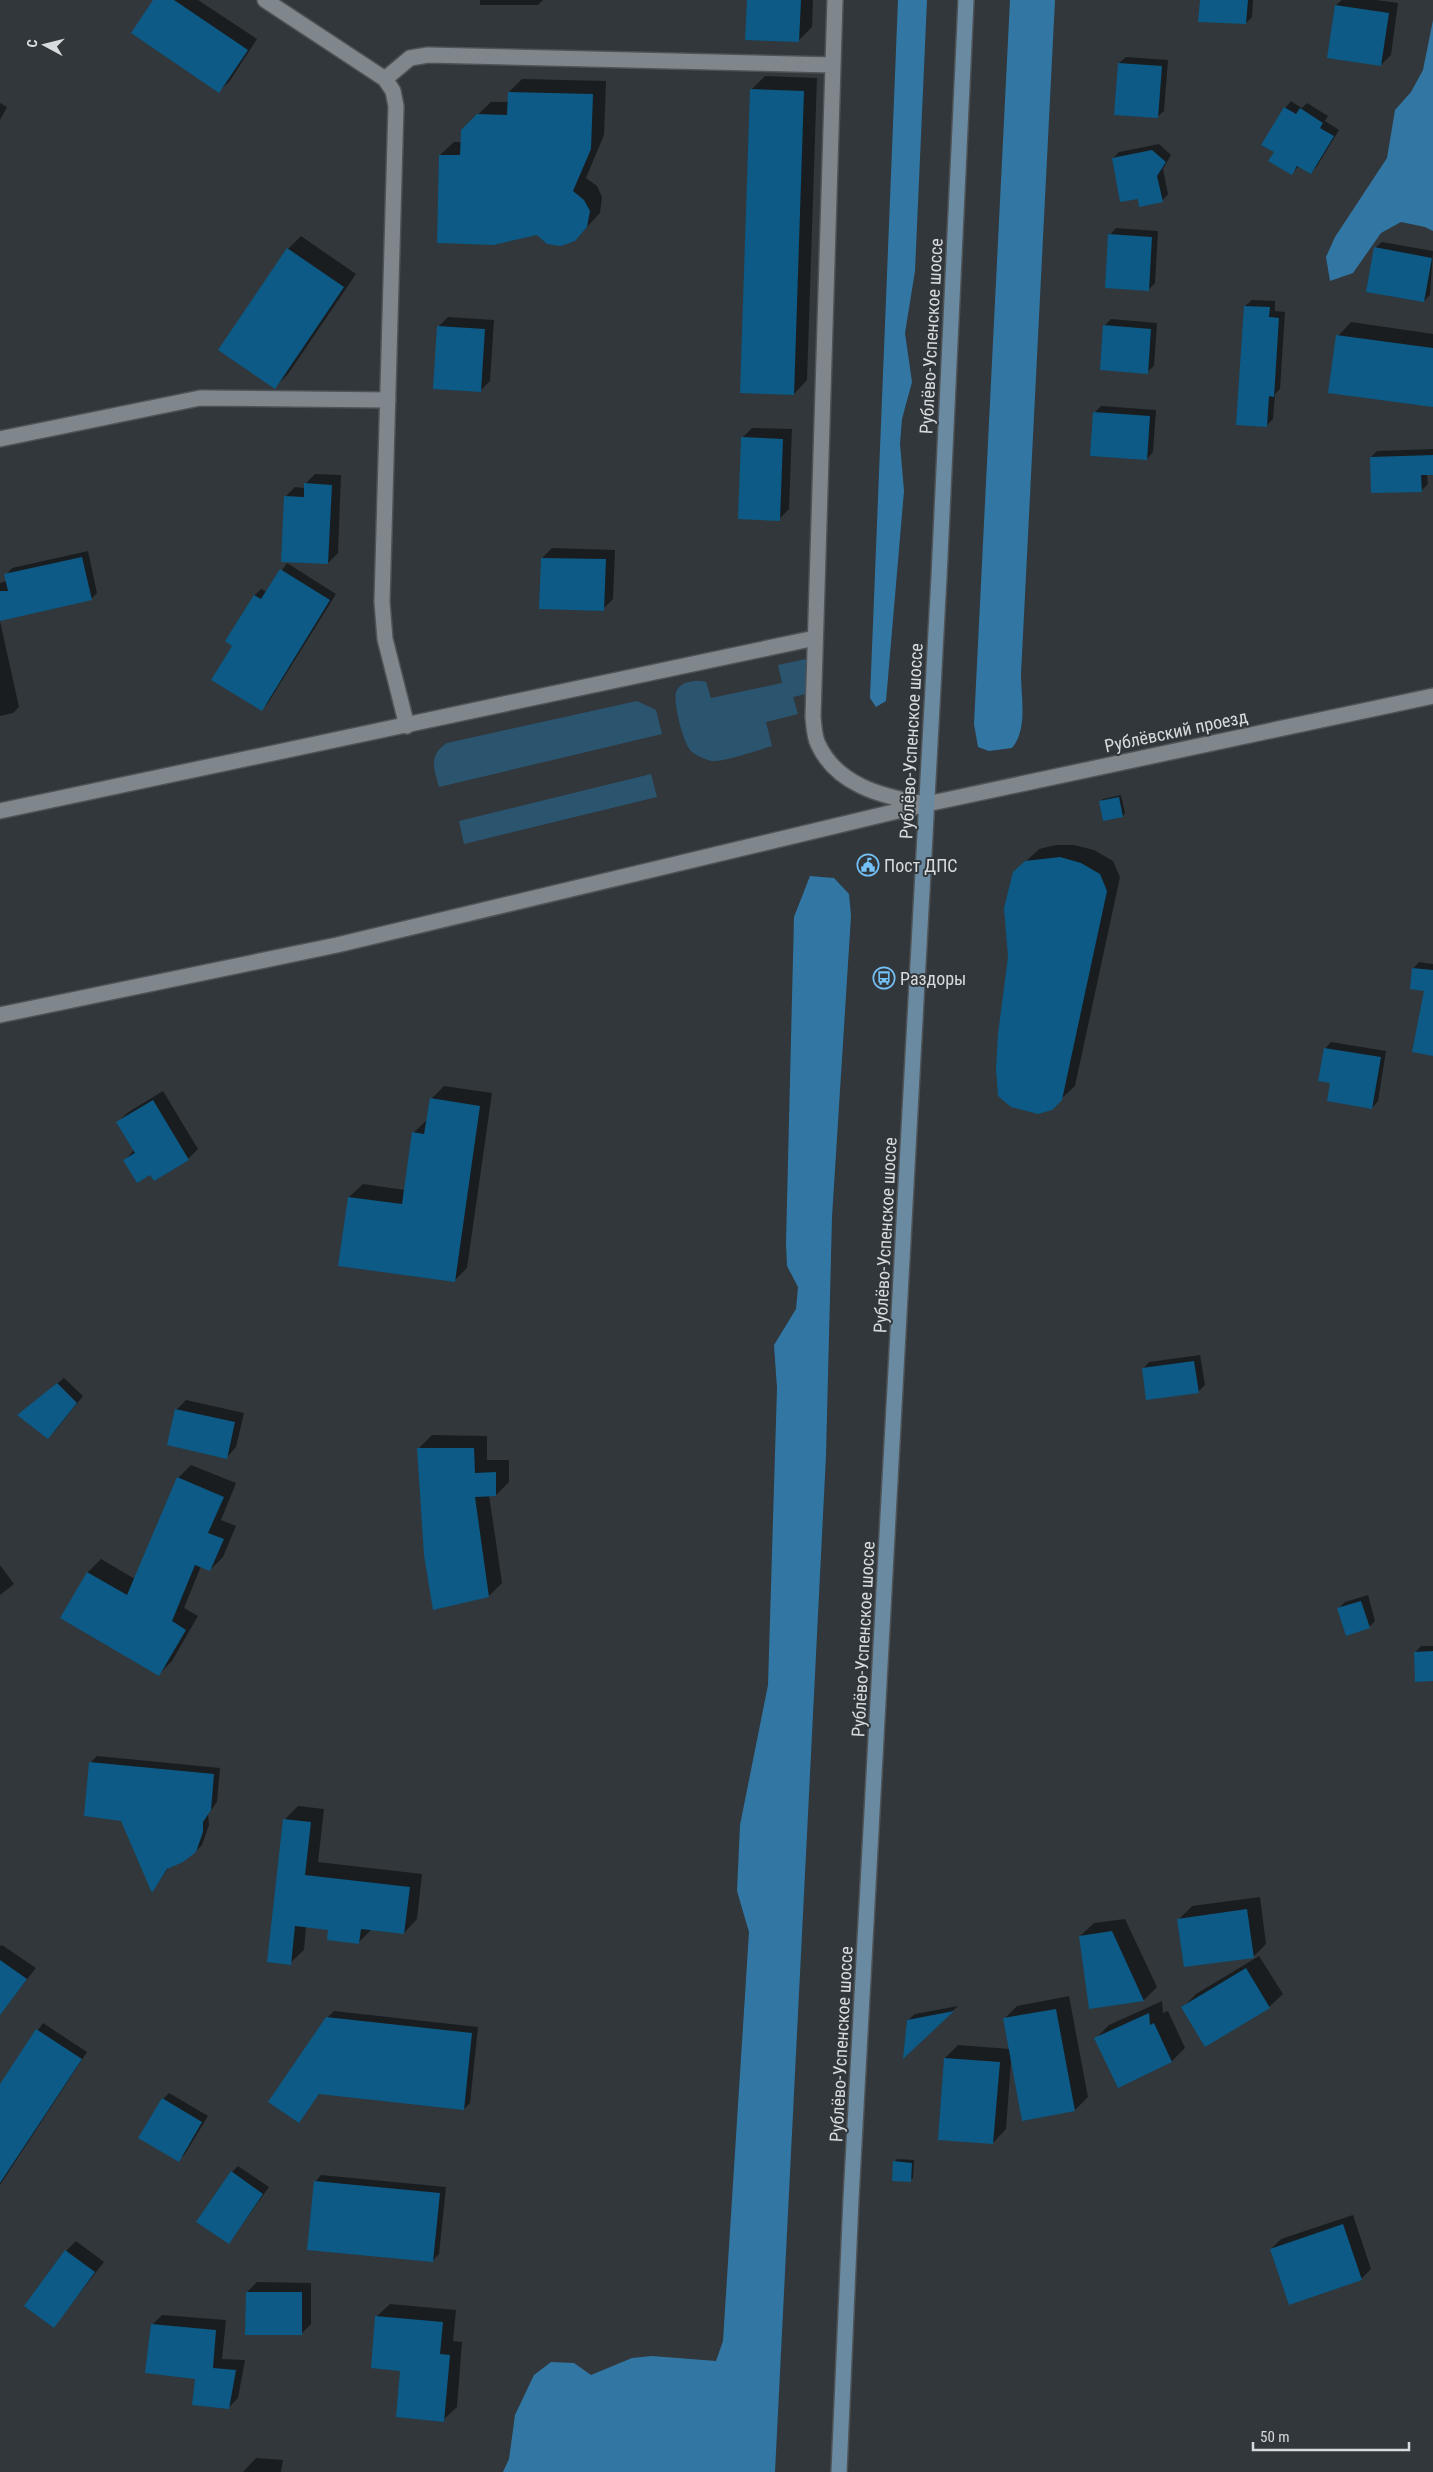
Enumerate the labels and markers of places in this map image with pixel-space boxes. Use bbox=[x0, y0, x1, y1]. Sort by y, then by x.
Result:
public building icon: Пост ДПС bbox=[856, 853, 880, 877]
place label: Пост ДПС bbox=[884, 855, 958, 876]
bus stop icon: Раздоры bbox=[872, 966, 896, 990]
place label: Раздоры bbox=[900, 968, 966, 989]

